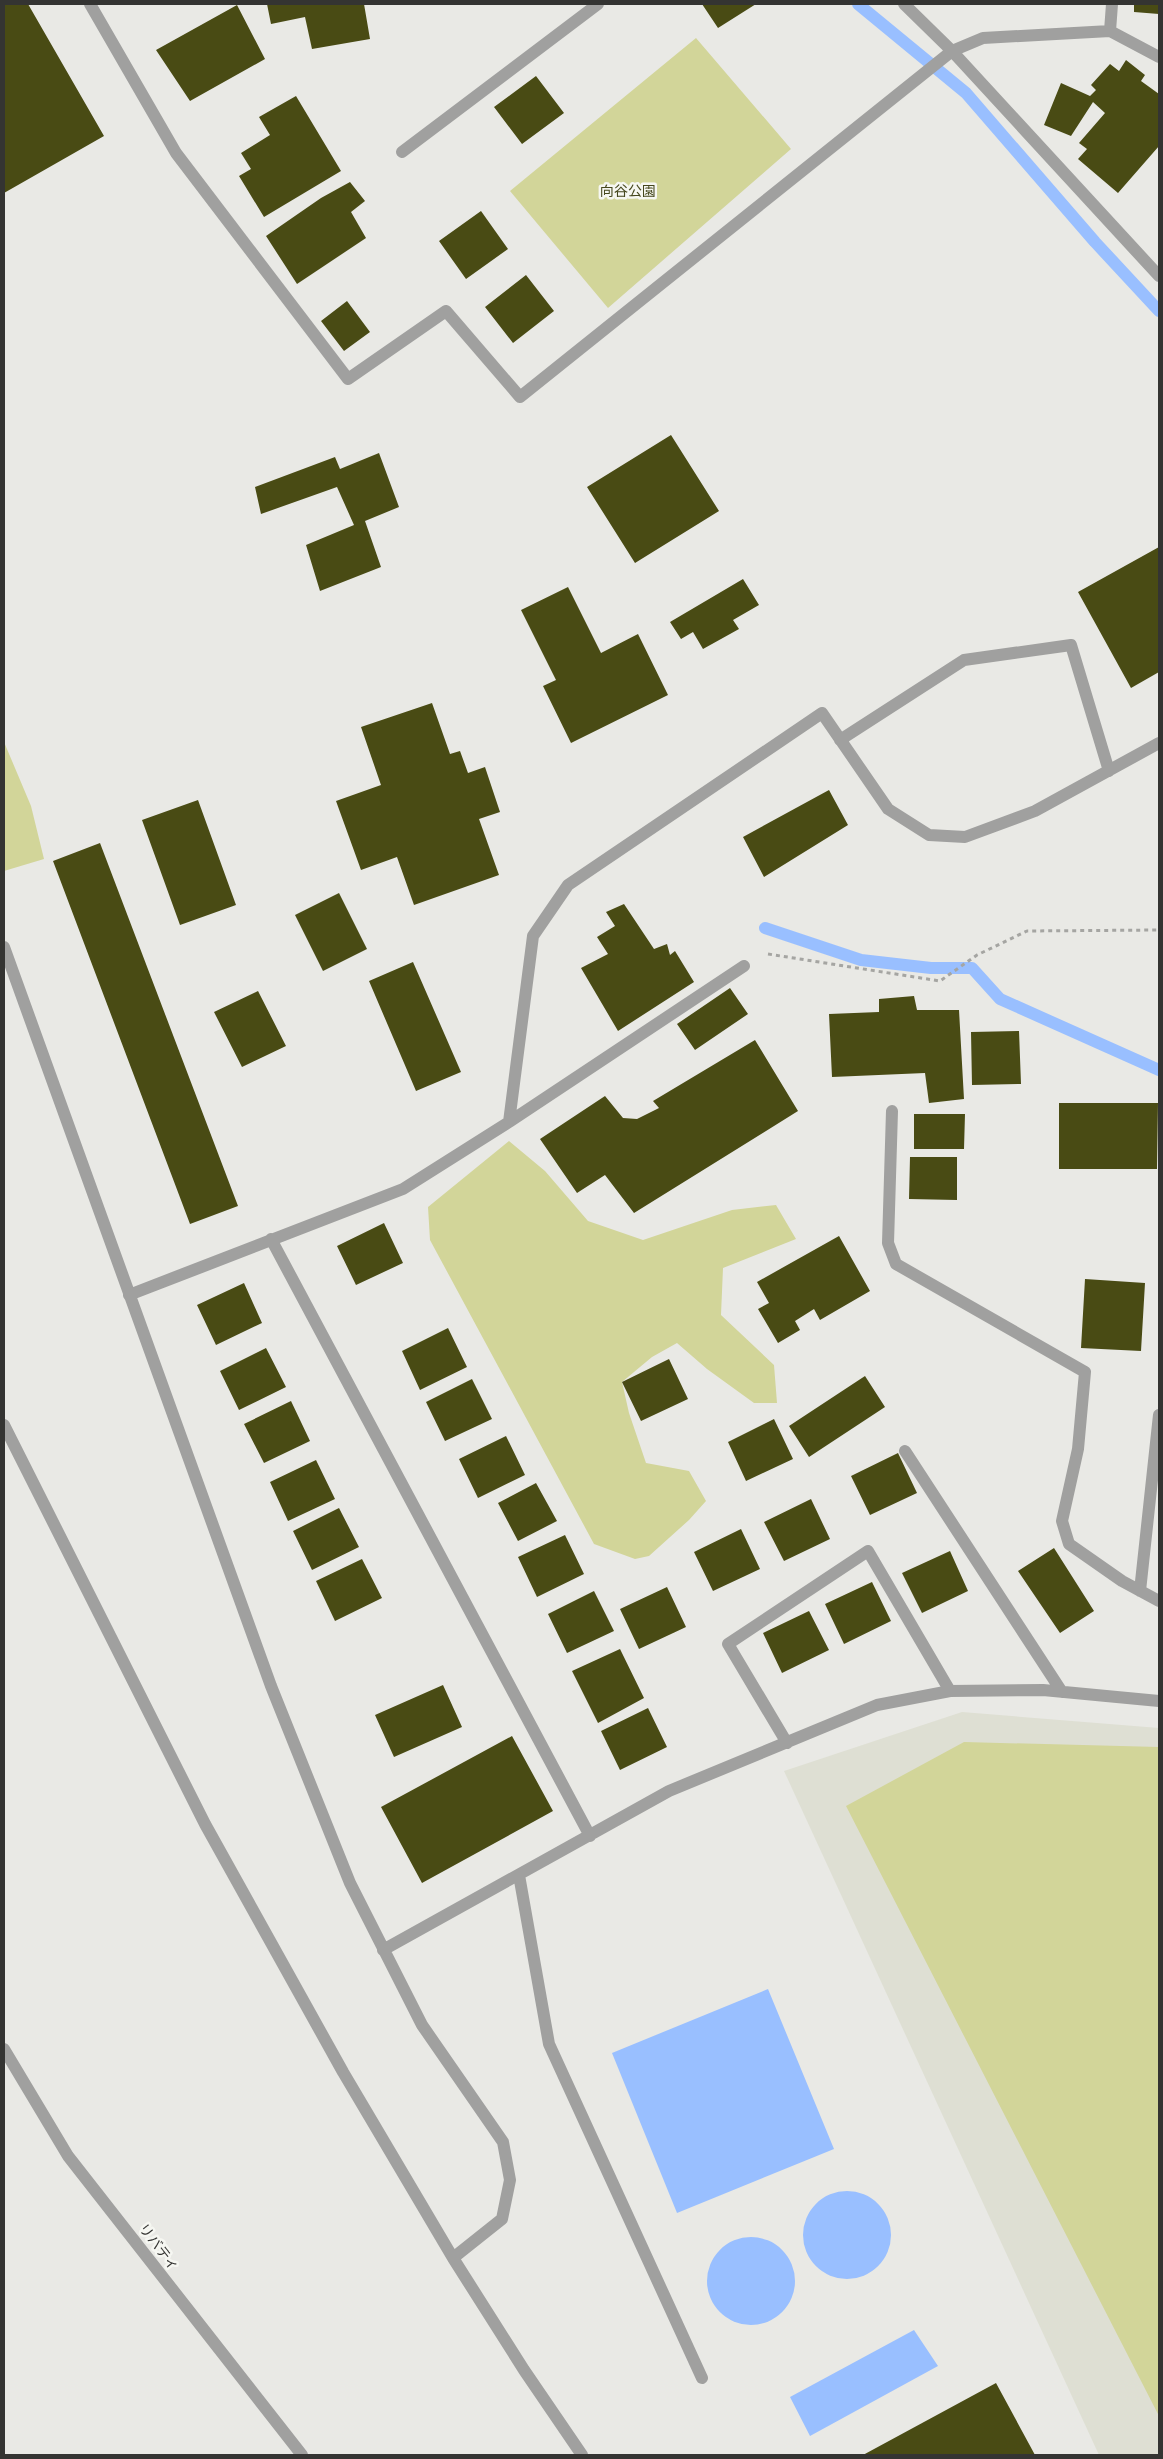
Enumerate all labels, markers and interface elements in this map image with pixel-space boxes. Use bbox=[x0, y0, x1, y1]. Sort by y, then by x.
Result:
park label: 向谷公園 bbox=[600, 182, 656, 199]
street label: リバティ bbox=[136, 2220, 183, 2274]

